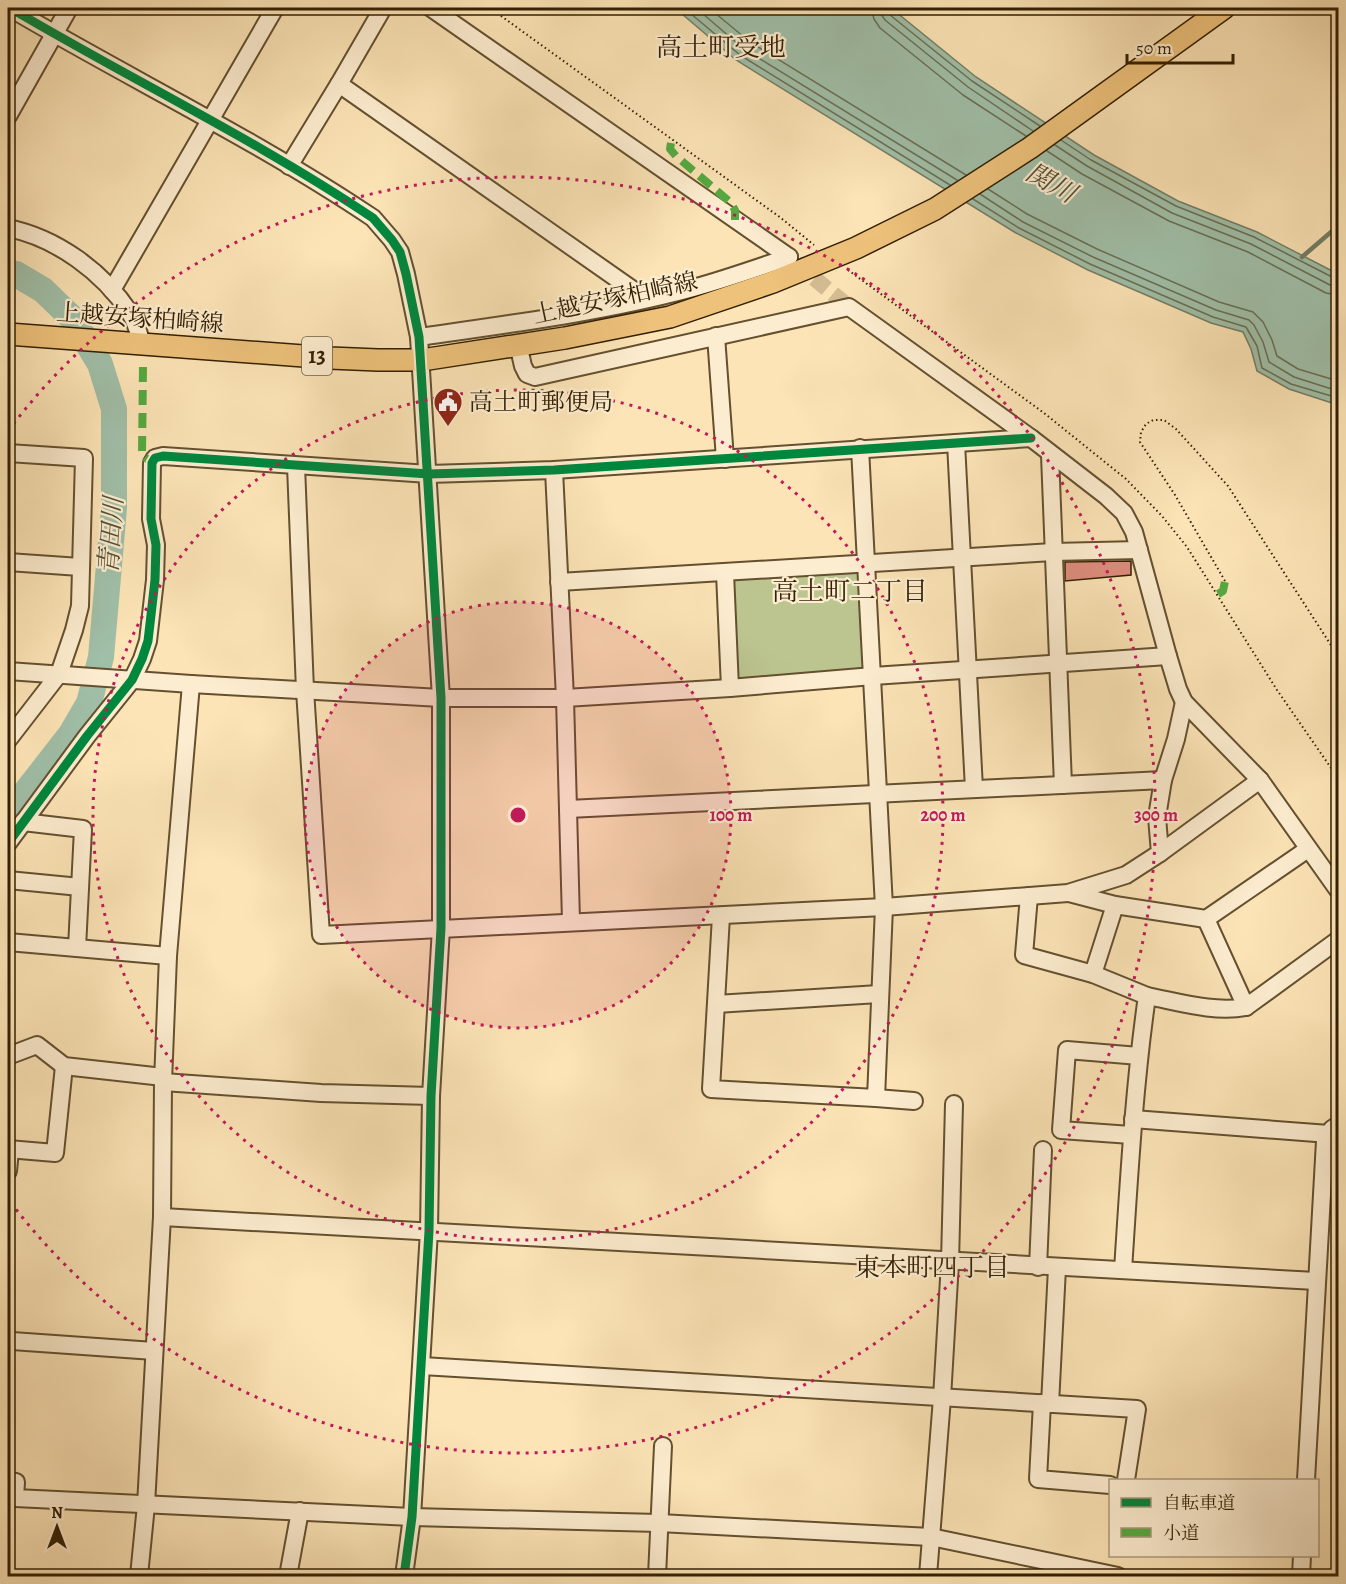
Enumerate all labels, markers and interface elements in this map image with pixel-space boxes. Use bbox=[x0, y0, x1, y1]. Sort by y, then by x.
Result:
scale bar bbox=[1127, 27, 1234, 65]
district label: 高土町受地 bbox=[656, 30, 786, 65]
text: 50 m bbox=[1136, 36, 1172, 60]
water label: 関川 bbox=[1020, 155, 1085, 212]
street label: 上越安塚柏崎線 bbox=[530, 265, 700, 331]
street label: 上越安塚柏崎線 bbox=[55, 296, 225, 340]
road number: 13 bbox=[302, 337, 332, 375]
public building icon: 高土町郵便局 bbox=[432, 386, 464, 428]
place label: 高土町郵便局 bbox=[469, 386, 613, 418]
water label: 青田川 bbox=[91, 493, 131, 576]
district label: 高土町二丁目 bbox=[772, 574, 928, 609]
text: 100 m bbox=[710, 803, 752, 827]
text: 200 m bbox=[920, 803, 966, 827]
text: 300 m bbox=[1134, 803, 1178, 827]
centre of rings bbox=[508, 805, 528, 825]
district label: 東本町四丁目 bbox=[854, 1250, 1010, 1285]
legend bbox=[1109, 1479, 1319, 1557]
text: 自転車道 bbox=[1163, 1491, 1235, 1515]
north arrow bbox=[27, 1497, 87, 1557]
text: N bbox=[51, 1502, 63, 1524]
text: 小道 bbox=[1163, 1521, 1199, 1545]

